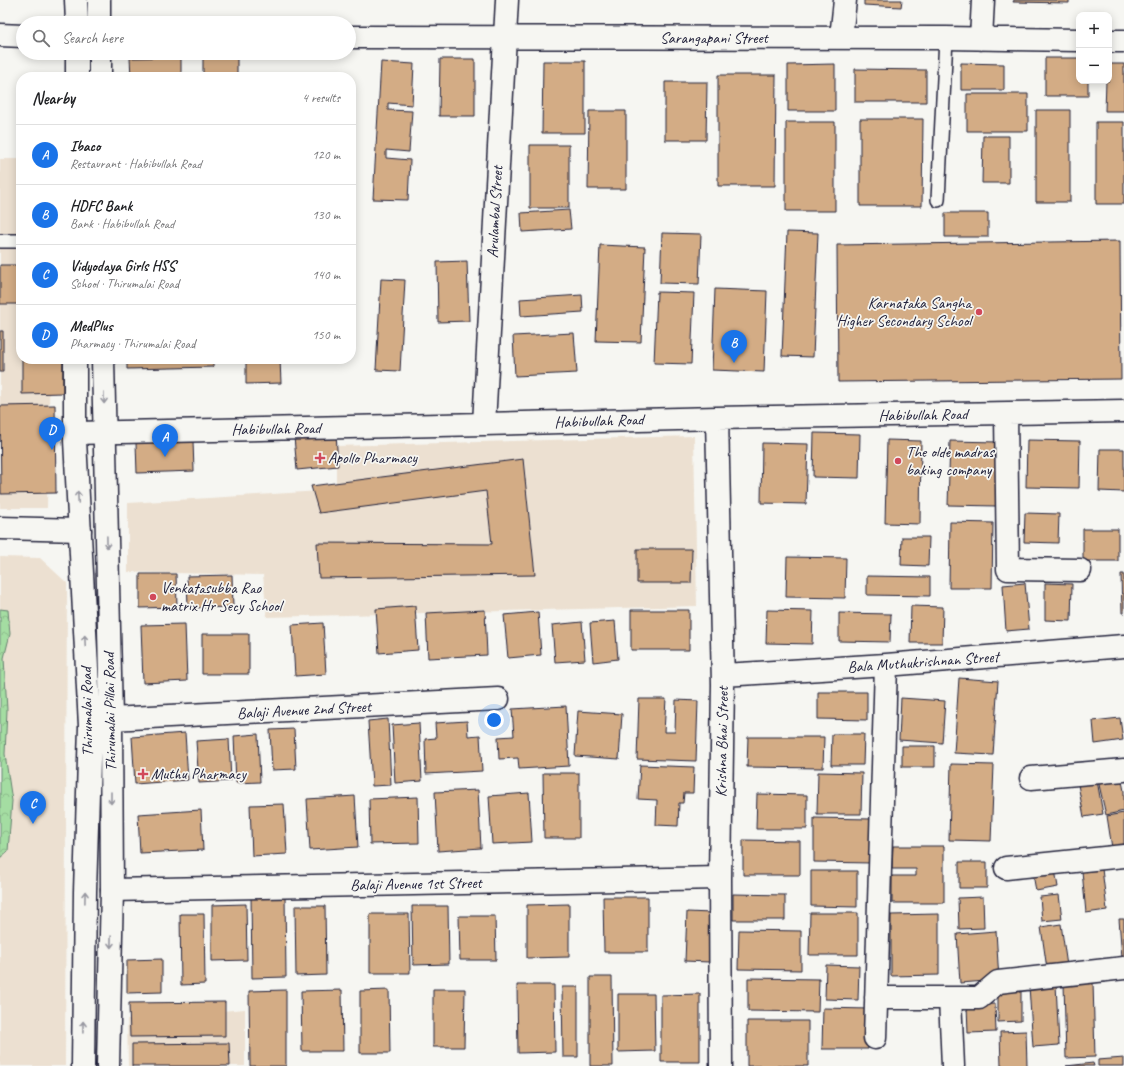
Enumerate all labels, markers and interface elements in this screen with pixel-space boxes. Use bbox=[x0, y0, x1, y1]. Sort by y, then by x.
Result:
map controls bbox=[1076, 12, 1112, 84]
button: + bbox=[1076, 12, 1112, 48]
search box bbox=[16, 16, 356, 60]
icon: search bbox=[30, 27, 52, 49]
street label: Sarangapani Street bbox=[660, 28, 770, 48]
text: Search here bbox=[62, 29, 123, 48]
button: − bbox=[1076, 48, 1112, 84]
text: Nearby bbox=[32, 88, 75, 109]
text: 4 results bbox=[302, 90, 340, 106]
text: Ibaco bbox=[70, 137, 100, 156]
text: A bbox=[42, 147, 48, 163]
text: 120 m bbox=[312, 147, 340, 163]
text: Restaurant · Habibullah Road bbox=[70, 156, 202, 172]
street label: Arulambal Street bbox=[483, 164, 507, 259]
text: HDFC Bank bbox=[70, 197, 132, 216]
text: B bbox=[42, 207, 48, 223]
text: 130 m bbox=[312, 207, 340, 223]
text: Bank · Habibullah Road bbox=[70, 216, 174, 232]
text: Vidyodaya Girls HSS bbox=[70, 257, 175, 276]
text: C bbox=[42, 267, 48, 283]
text: 140 m bbox=[312, 267, 340, 283]
text: School · Thirumalai Road bbox=[70, 276, 179, 292]
place label: Karnataka Sangha Higher Secondary School bbox=[837, 293, 974, 331]
marker: Karnataka Sangha Higher Secondary School bbox=[974, 307, 984, 317]
text: MedPlus bbox=[70, 317, 113, 336]
text: D bbox=[41, 327, 49, 343]
text: 150 m bbox=[312, 327, 340, 343]
pin: B bbox=[721, 330, 747, 363]
text: Pharmacy · Thirumalai Road bbox=[70, 336, 195, 352]
one-way arrow bbox=[100, 391, 108, 404]
street label: Habibullah Road bbox=[878, 404, 971, 426]
street label: Habibullah Road bbox=[554, 409, 647, 433]
pin: D bbox=[39, 417, 65, 450]
street label: Habibullah Road bbox=[231, 418, 324, 440]
pin: A bbox=[152, 424, 178, 457]
place label: The olde madras baking company bbox=[906, 442, 995, 480]
place label: Apollo Pharmacy bbox=[328, 448, 419, 468]
marker: Apollo Pharmacy bbox=[315, 453, 325, 463]
marker: The olde madras baking company bbox=[893, 456, 903, 466]
one-way arrow bbox=[75, 491, 82, 504]
one-way arrow bbox=[103, 535, 111, 548]
place label: Venkatasubba Rao matrix Hr Secy School bbox=[161, 578, 285, 616]
marker: Venkatasubba Rao matrix Hr Secy School bbox=[148, 592, 158, 602]
one-way arrow bbox=[82, 635, 89, 648]
street label: Bala Muthukrishnan Street bbox=[847, 647, 1002, 677]
street label: Thirumalai Pillai Road bbox=[99, 650, 121, 772]
street label: Thirumalai Road bbox=[76, 665, 98, 757]
street label: Krishna Bhai Street bbox=[711, 685, 733, 797]
street label: Balaji Avenue 2nd Street bbox=[236, 696, 373, 724]
your location bbox=[484, 710, 504, 730]
place label: Muthu Pharmacy bbox=[151, 764, 248, 784]
marker: Muthu Pharmacy bbox=[138, 769, 148, 779]
pin: C bbox=[20, 791, 46, 824]
one-way arrow bbox=[108, 791, 115, 804]
street label: Balaji Avenue 1st Street bbox=[350, 873, 484, 895]
one-way arrow bbox=[81, 891, 89, 904]
one-way arrow bbox=[107, 935, 115, 948]
one-way arrow bbox=[80, 1021, 87, 1034]

